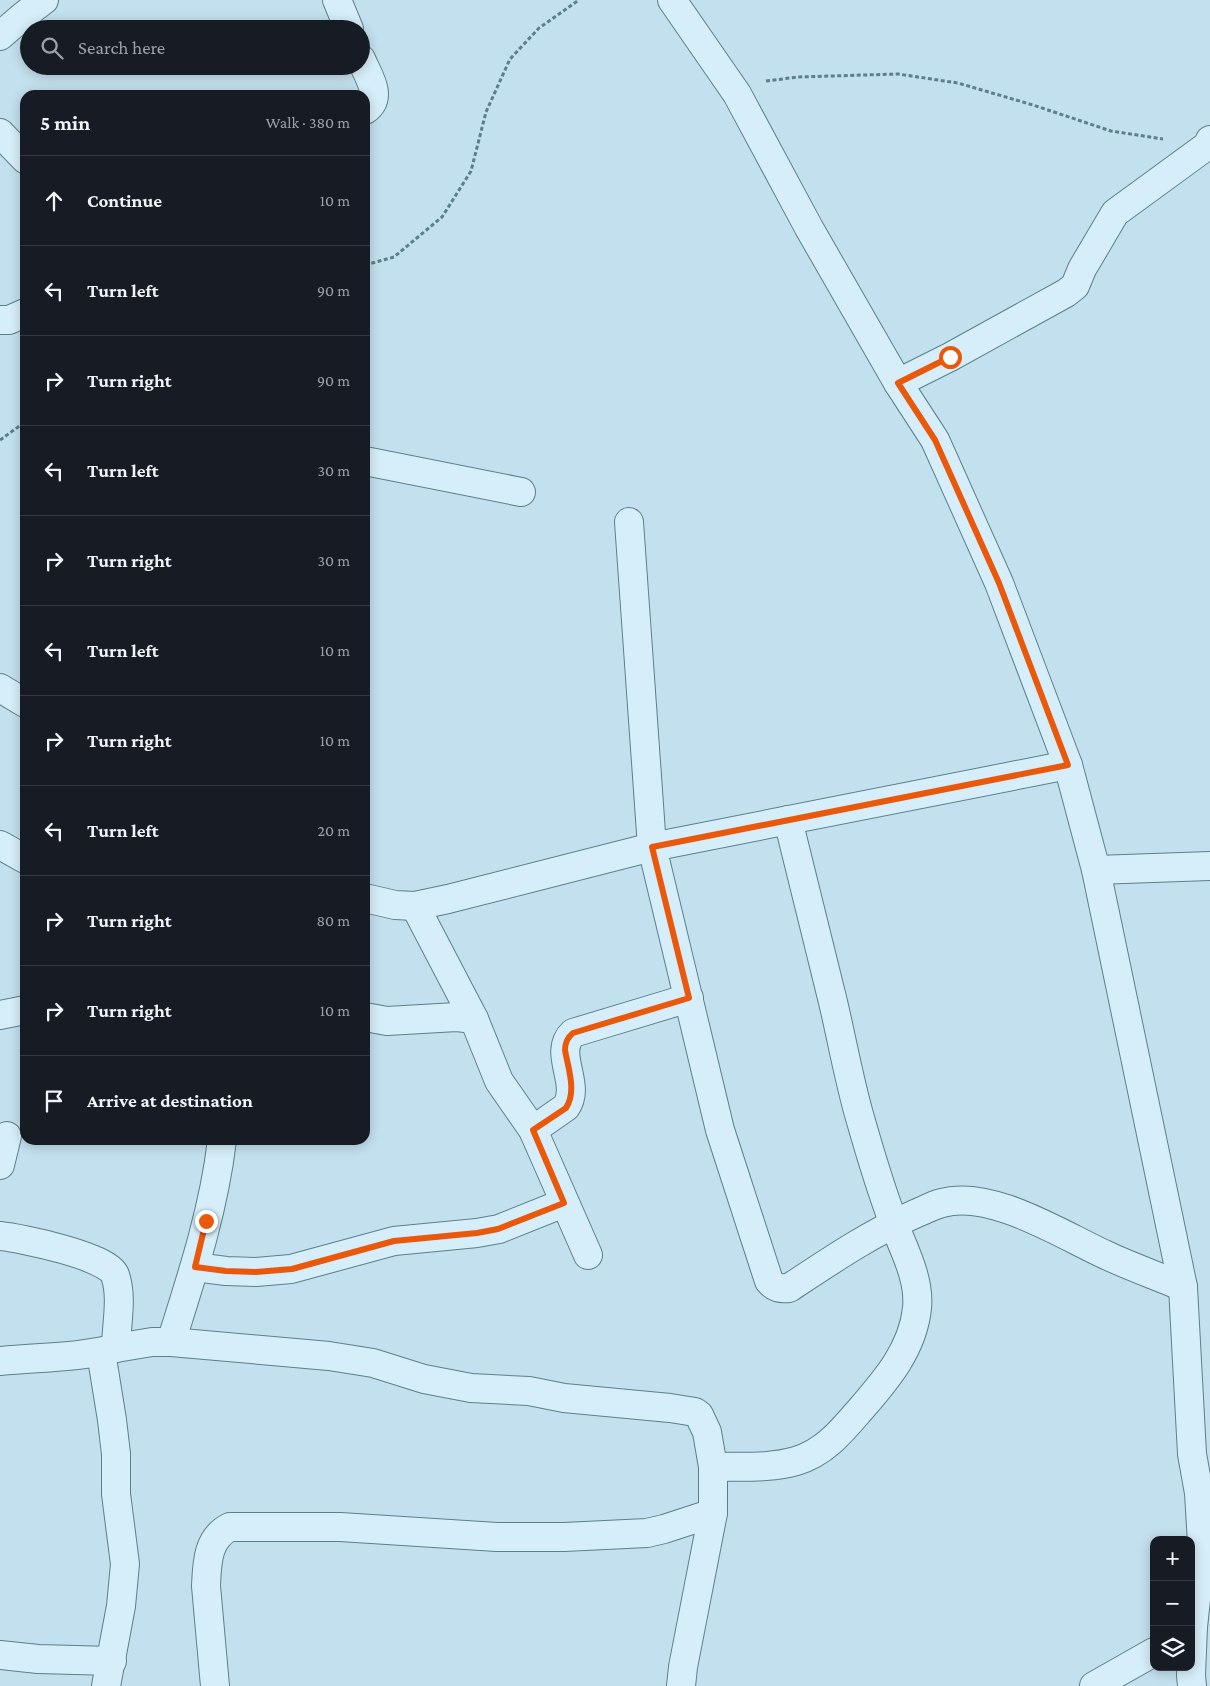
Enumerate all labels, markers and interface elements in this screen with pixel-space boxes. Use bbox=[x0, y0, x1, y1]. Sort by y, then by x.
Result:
search box bbox=[20, 20, 370, 75]
icon: search bbox=[38, 34, 66, 62]
text: Search here bbox=[78, 37, 165, 58]
text: 5 min bbox=[40, 111, 90, 135]
text: Walk · 380 m bbox=[266, 114, 350, 131]
icon: ahead bbox=[40, 187, 68, 215]
text: Continue bbox=[87, 190, 162, 211]
text: 10 m bbox=[320, 192, 350, 209]
icon: left bbox=[40, 277, 68, 305]
text: Turn left bbox=[87, 280, 159, 301]
text: 90 m bbox=[317, 282, 350, 299]
route start bbox=[939, 346, 962, 369]
icon: right bbox=[40, 367, 68, 395]
text: Turn right bbox=[87, 370, 172, 391]
text: 90 m bbox=[317, 372, 350, 389]
icon: left bbox=[40, 457, 68, 485]
text: Turn left bbox=[87, 460, 159, 481]
text: 30 m bbox=[318, 462, 350, 479]
icon: right bbox=[40, 547, 68, 575]
text: Turn right bbox=[87, 550, 172, 571]
text: 30 m bbox=[318, 552, 350, 569]
icon: left bbox=[40, 637, 68, 665]
text: Turn left bbox=[87, 640, 159, 661]
text: 10 m bbox=[320, 642, 350, 659]
icon: right bbox=[40, 727, 68, 755]
text: Turn right bbox=[87, 730, 172, 751]
text: 10 m bbox=[320, 732, 350, 749]
icon: left bbox=[40, 817, 68, 845]
text: Turn left bbox=[87, 820, 159, 841]
text: 20 m bbox=[317, 822, 350, 839]
icon: right bbox=[40, 907, 68, 935]
text: Turn right bbox=[87, 910, 172, 931]
text: 80 m bbox=[316, 912, 350, 929]
icon: right bbox=[40, 997, 68, 1025]
text: Turn right bbox=[87, 1000, 172, 1021]
text: 10 m bbox=[320, 1002, 350, 1019]
icon: arrive bbox=[40, 1087, 68, 1115]
text: Arrive at destination bbox=[87, 1090, 253, 1111]
route end bbox=[195, 1210, 218, 1233]
map controls bbox=[1150, 1536, 1195, 1671]
button: + bbox=[1150, 1536, 1195, 1581]
button: − bbox=[1150, 1581, 1195, 1626]
button: layers bbox=[1150, 1626, 1195, 1671]

